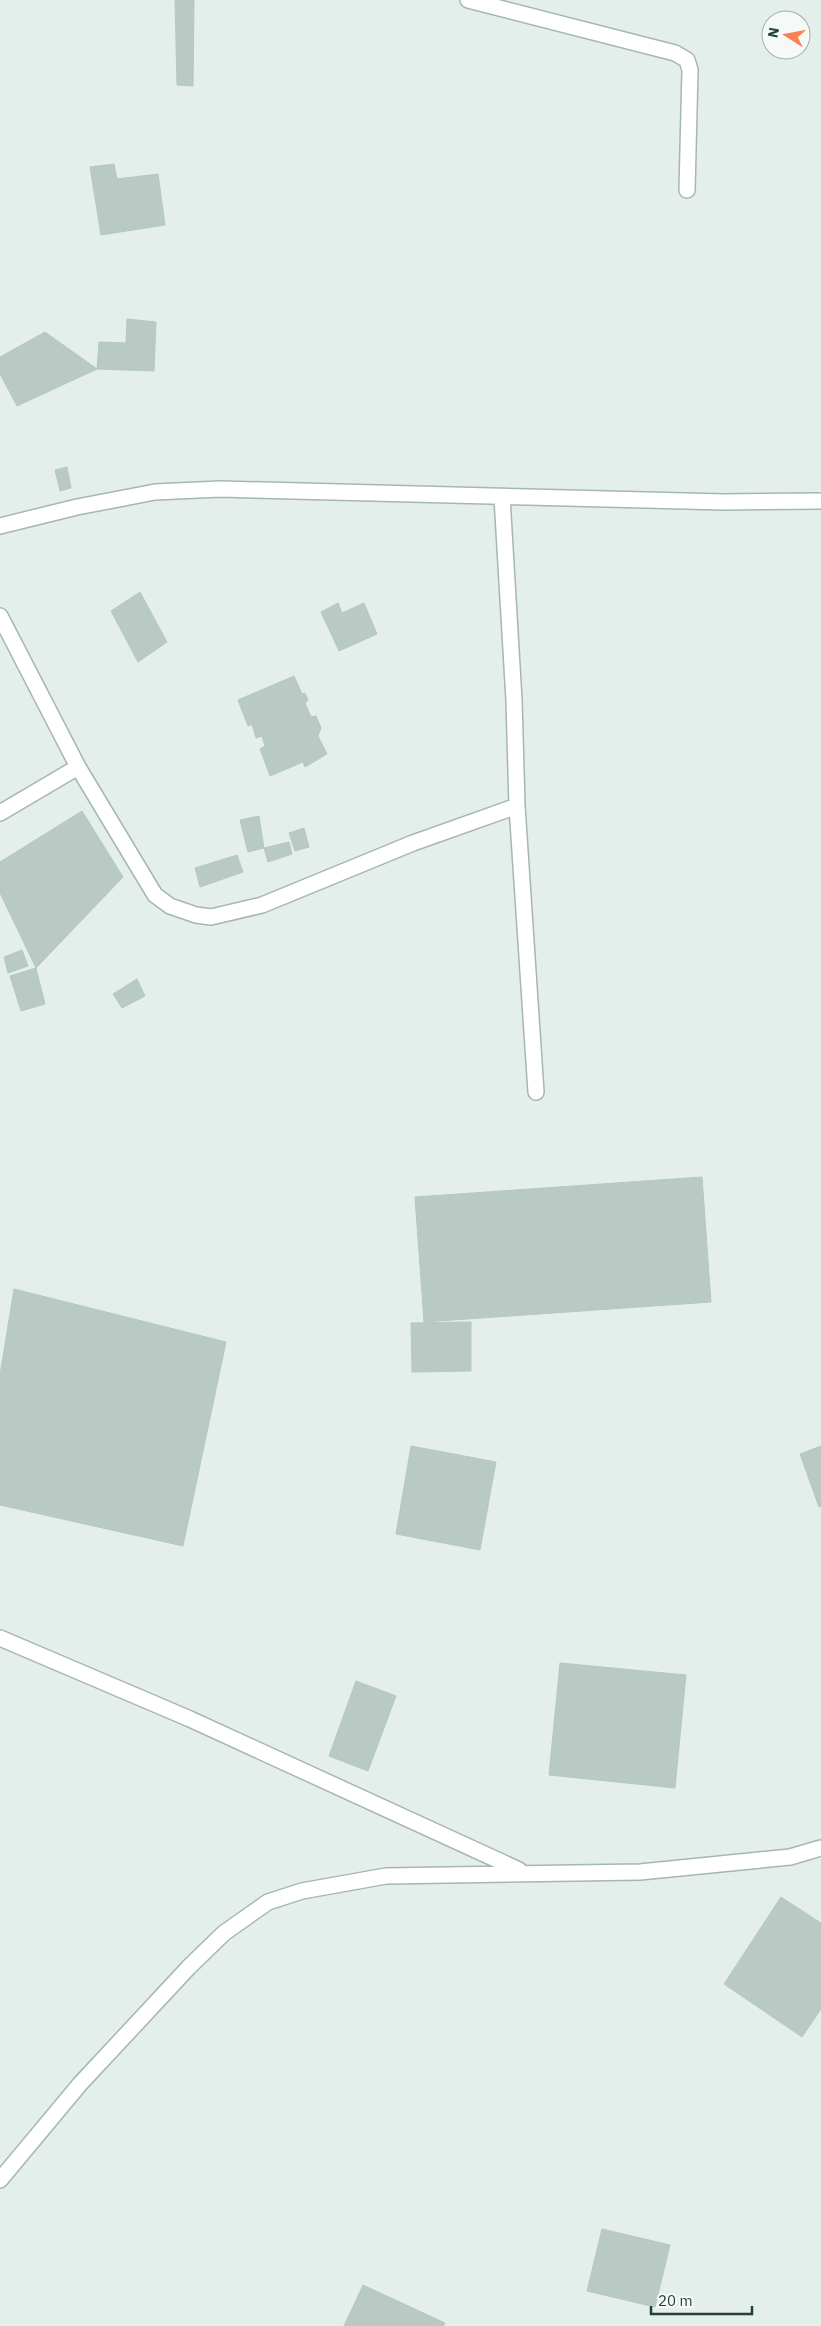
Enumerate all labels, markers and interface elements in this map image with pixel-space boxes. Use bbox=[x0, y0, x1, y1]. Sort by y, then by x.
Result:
north arrow bbox=[761, 10, 811, 60]
text: N bbox=[763, 26, 783, 39]
scale bar bbox=[651, 2284, 752, 2316]
text: 20 m bbox=[658, 2291, 693, 2310]

